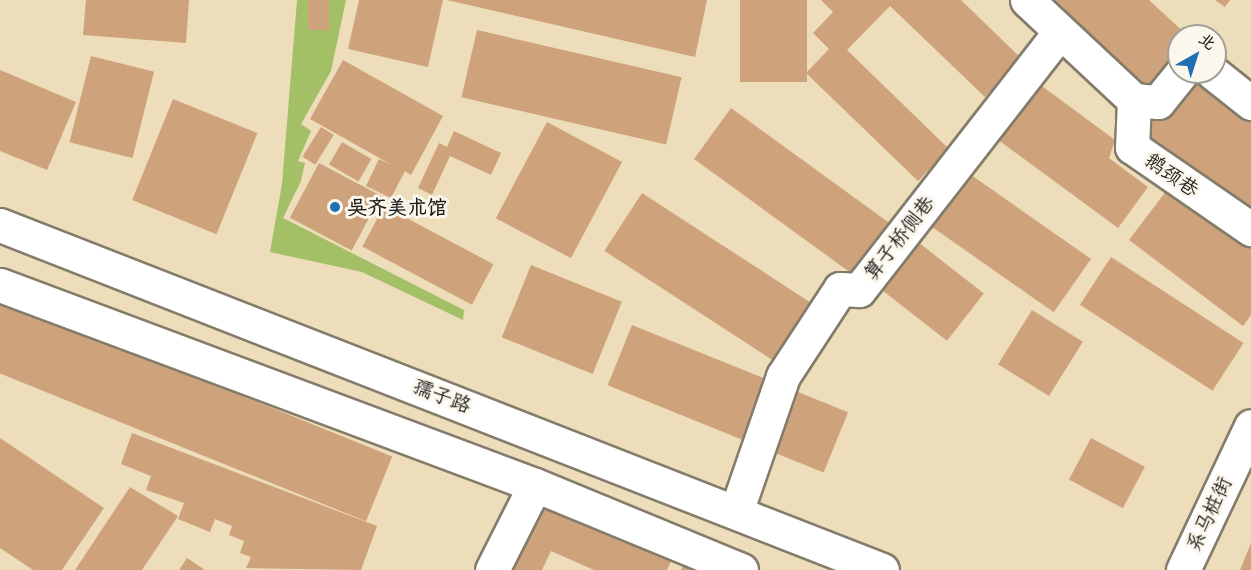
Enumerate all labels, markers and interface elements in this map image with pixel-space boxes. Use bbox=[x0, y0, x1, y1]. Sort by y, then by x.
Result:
north arrow bbox=[1167, 24, 1227, 84]
text: 北 bbox=[1195, 29, 1220, 54]
street label: 鹅颈巷 bbox=[1141, 148, 1203, 202]
street label: 算子桥侧巷 bbox=[859, 191, 939, 285]
place label: 吴齐美术馆 bbox=[347, 195, 447, 219]
marker: 吴齐美术馆 bbox=[328, 200, 342, 214]
street label: 孺子路 bbox=[410, 374, 474, 418]
street label: 系马桩街 bbox=[1181, 473, 1237, 555]

